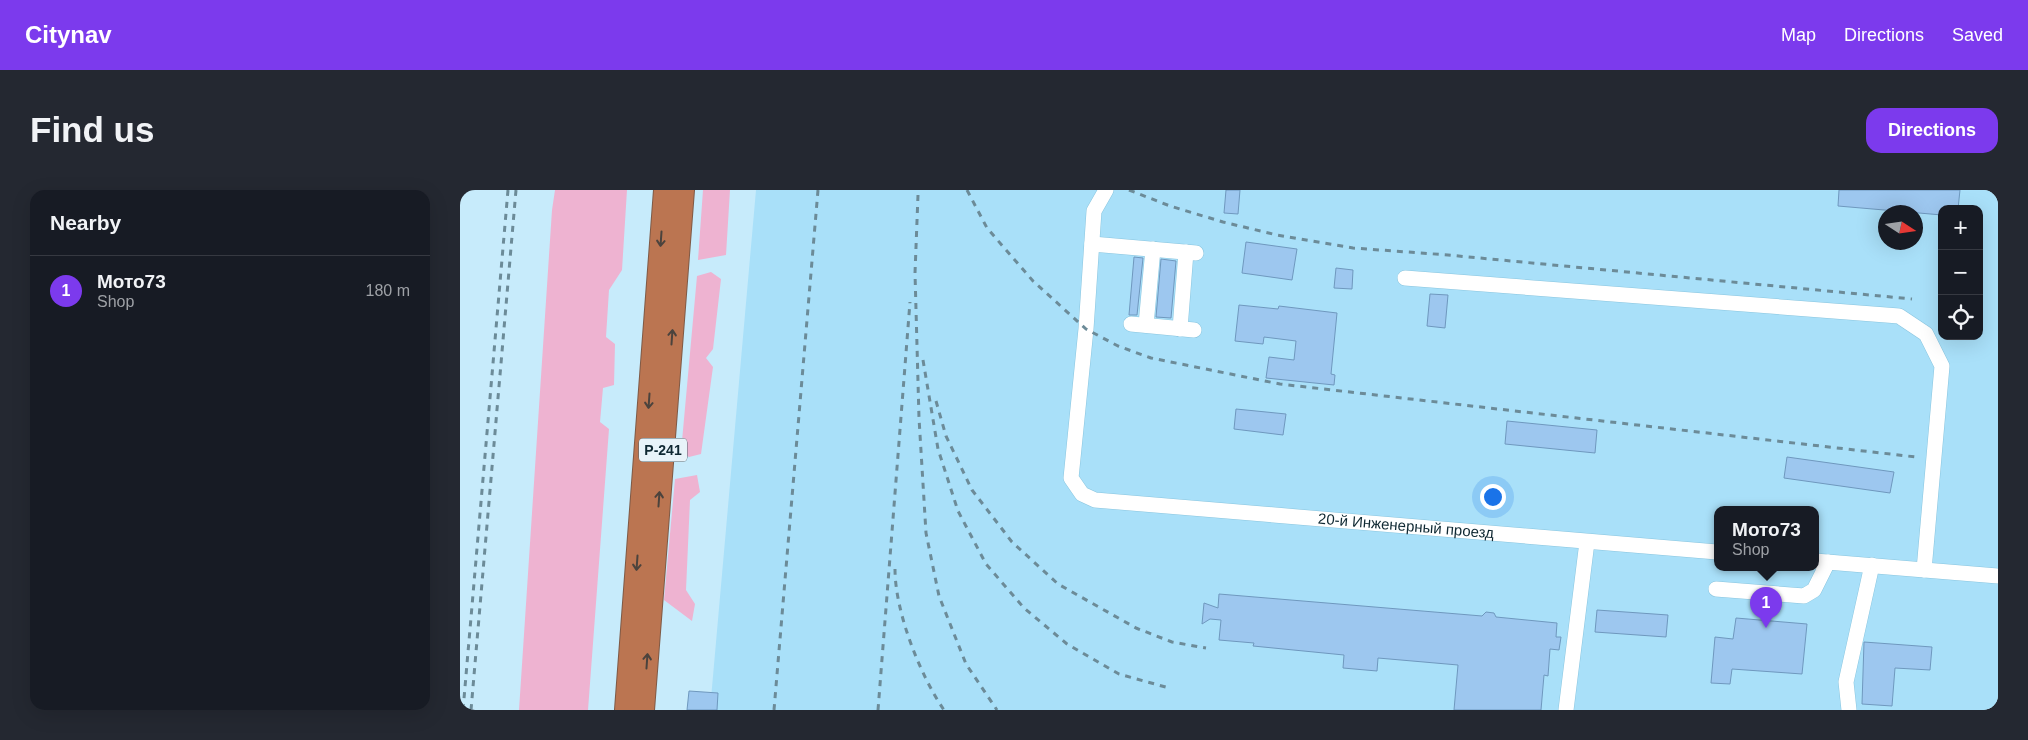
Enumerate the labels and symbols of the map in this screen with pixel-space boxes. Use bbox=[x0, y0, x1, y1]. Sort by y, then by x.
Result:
north arrow bbox=[1878, 205, 1923, 250]
one-way arrow bbox=[657, 230, 666, 246]
one-way arrow bbox=[667, 330, 676, 346]
one-way arrow bbox=[645, 392, 654, 408]
road number: Р-241 bbox=[639, 438, 687, 462]
your location bbox=[1480, 484, 1506, 510]
one-way arrow bbox=[654, 492, 664, 508]
street label: 20-й Инженерный проезд bbox=[1317, 510, 1495, 541]
one-way arrow bbox=[632, 554, 642, 570]
pin: 1 bbox=[1750, 587, 1782, 628]
one-way arrow bbox=[642, 654, 651, 670]

